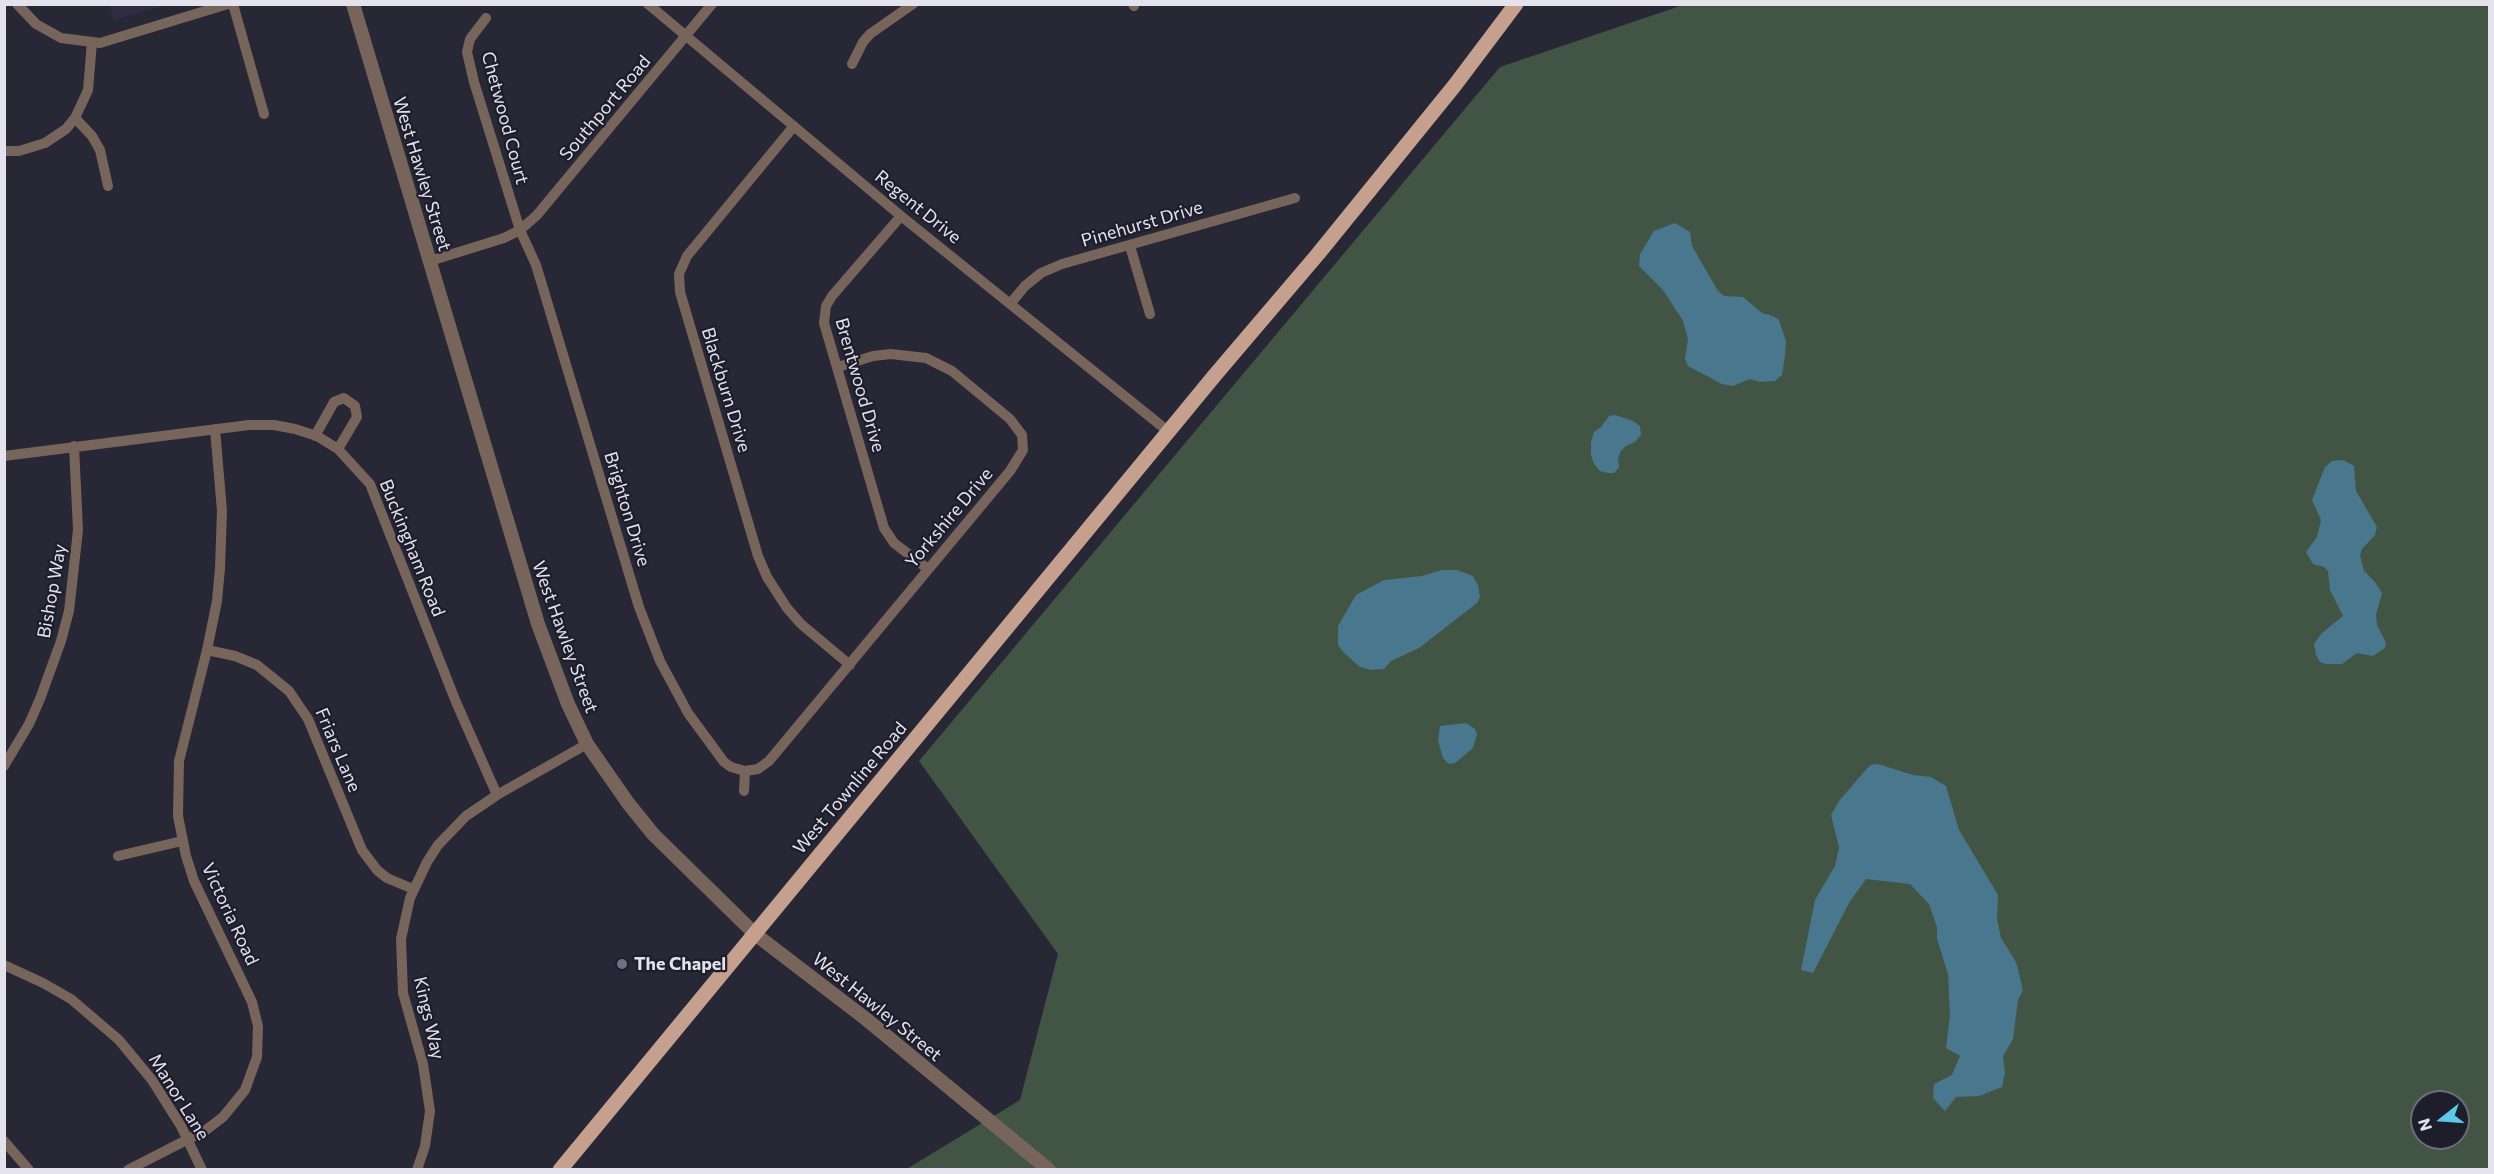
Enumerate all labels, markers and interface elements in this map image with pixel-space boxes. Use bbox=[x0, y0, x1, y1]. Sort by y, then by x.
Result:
street label: Chetwood Court bbox=[477, 49, 533, 187]
street label: Southport Road bbox=[555, 51, 655, 165]
street label: West Hawley Street bbox=[388, 94, 456, 254]
street label: Regent Drive bbox=[871, 166, 965, 248]
street label: Pinehurst Drive bbox=[1079, 196, 1205, 252]
street label: Brentwood Drive bbox=[831, 315, 889, 455]
street label: Blackburn Drive bbox=[697, 325, 755, 455]
street label: Brighton Drive bbox=[599, 449, 655, 569]
street label: Yorkshire Drive bbox=[901, 463, 997, 573]
street label: Buckingham Road bbox=[375, 476, 449, 620]
street label: Bishop Way bbox=[33, 542, 71, 640]
street label: West Hawley Street bbox=[527, 558, 603, 716]
street label: Friars Lane bbox=[311, 705, 365, 795]
street label: West Townline Road bbox=[789, 718, 911, 858]
street label: Victoria Road bbox=[197, 859, 263, 969]
street label: West Hawley Street bbox=[808, 948, 946, 1066]
place label: The Chapel bbox=[634, 953, 726, 975]
marker: The Chapel bbox=[615, 957, 629, 971]
street label: Kings Way bbox=[409, 974, 449, 1062]
street label: Manor Lane bbox=[144, 1050, 214, 1144]
north arrow bbox=[2410, 1090, 2470, 1150]
text: N bbox=[2413, 1116, 2435, 1133]

